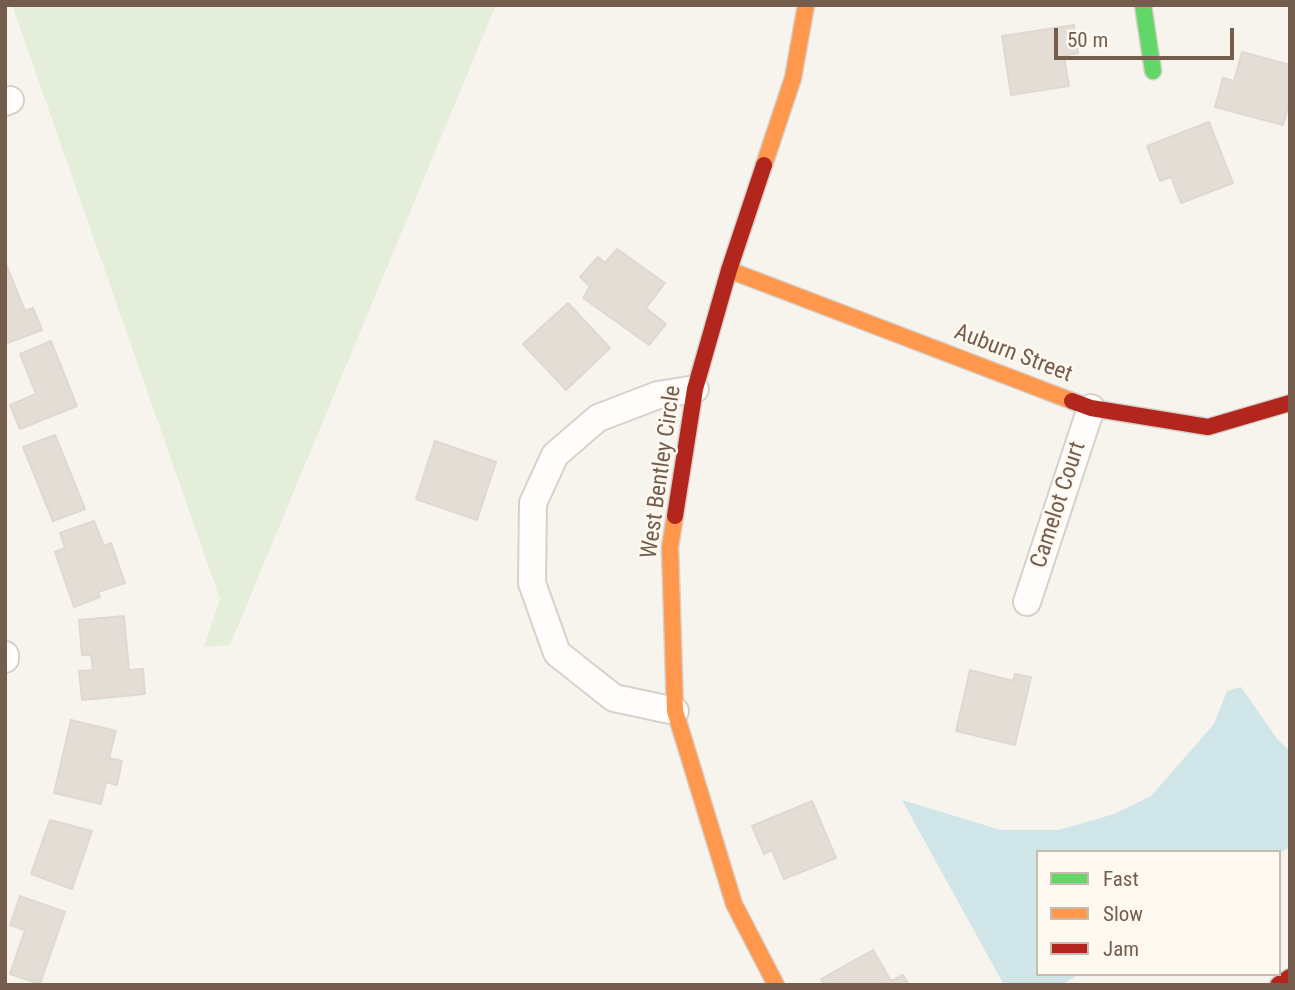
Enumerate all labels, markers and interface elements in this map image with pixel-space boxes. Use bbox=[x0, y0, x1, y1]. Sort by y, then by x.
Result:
scale bar bbox=[1057, 14, 1237, 58]
text: 50 m bbox=[1067, 28, 1108, 52]
street label: Auburn Street bbox=[950, 319, 1076, 389]
street label: West Bentley Circle bbox=[636, 384, 688, 560]
street label: Camelot Court bbox=[1026, 438, 1092, 572]
legend bbox=[1036, 850, 1281, 976]
text: Fast bbox=[1103, 867, 1139, 891]
text: Slow bbox=[1103, 902, 1143, 926]
text: Jam bbox=[1103, 937, 1139, 961]

